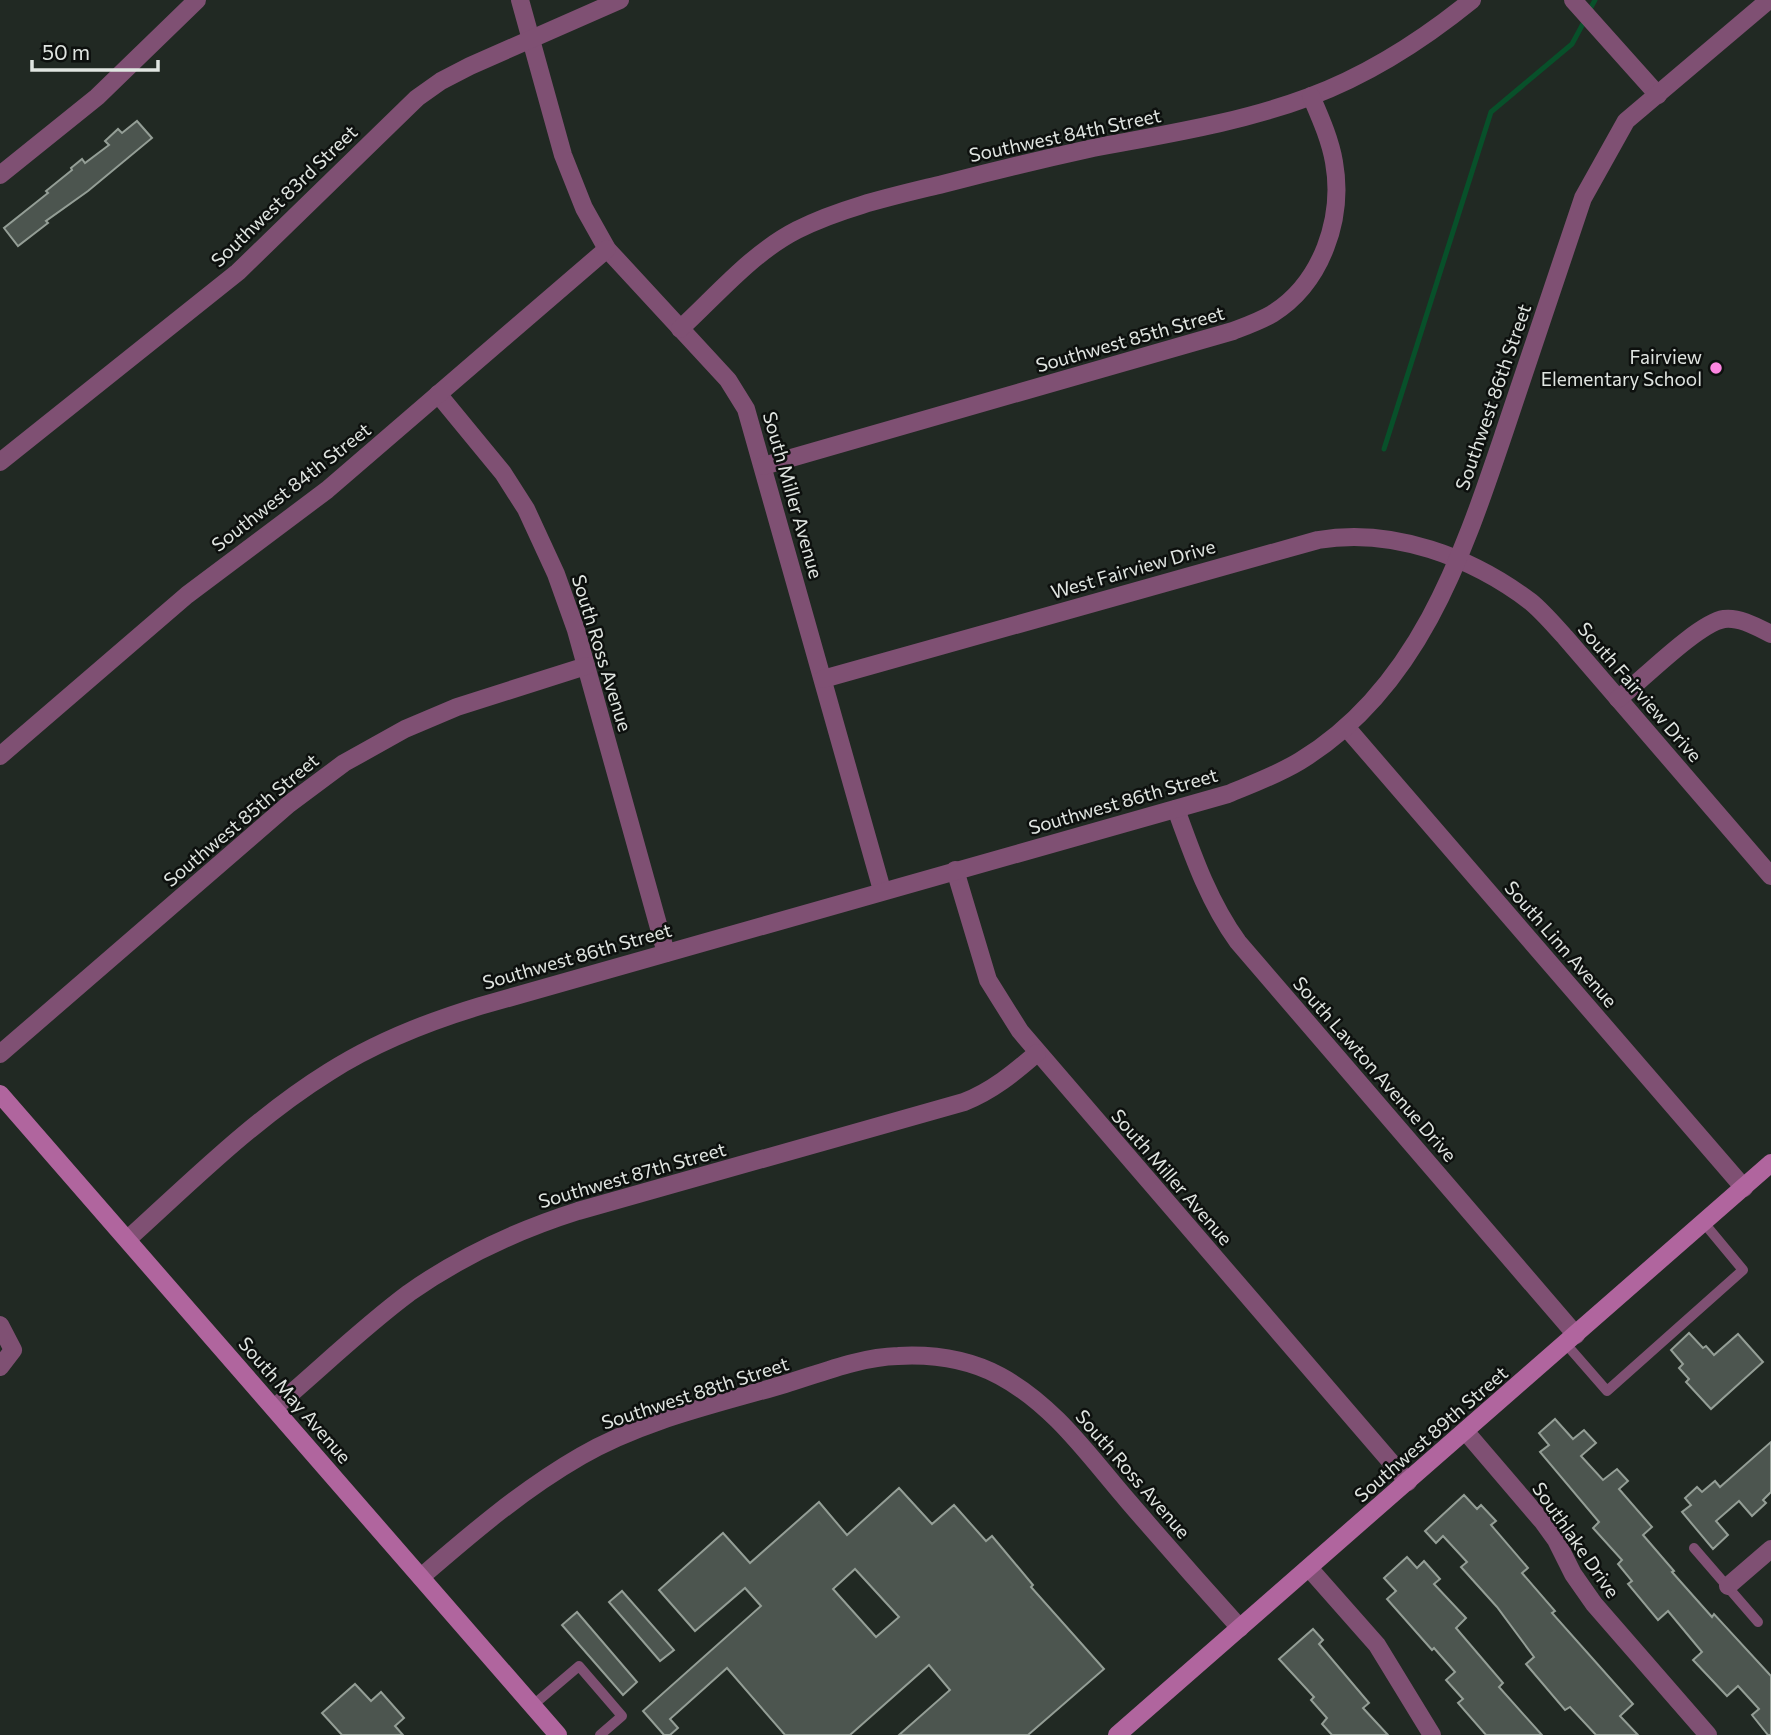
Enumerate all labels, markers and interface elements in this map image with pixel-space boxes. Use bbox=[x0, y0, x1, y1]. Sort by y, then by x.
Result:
scale bar bbox=[32, 28, 158, 72]
text: 50 m bbox=[42, 39, 90, 64]
street label: Southwest 84th Street bbox=[967, 103, 1163, 166]
street label: Southwest 83rd Street bbox=[206, 120, 362, 271]
street label: Southwest 86th Street bbox=[1450, 300, 1535, 493]
street label: Southwest 85th Street bbox=[1033, 301, 1227, 376]
place label: Fairview Elementary School bbox=[1541, 345, 1702, 390]
marker: Fairview Elementary School bbox=[1708, 360, 1724, 376]
street label: South Miller Avenue bbox=[759, 409, 828, 581]
street label: Southwest 84th Street bbox=[207, 417, 375, 556]
street label: West Fairview Drive bbox=[1048, 534, 1218, 603]
street label: South Ross Avenue bbox=[568, 572, 637, 734]
street label: South Fairview Drive bbox=[1573, 617, 1707, 766]
street label: Southwest 85th Street bbox=[159, 748, 323, 891]
street label: Southwest 86th Street bbox=[1026, 762, 1220, 839]
street label: South Linn Avenue bbox=[1500, 876, 1623, 1012]
street label: Southwest 86th Street bbox=[480, 917, 674, 994]
street label: South Lawton Avenue Drive bbox=[1289, 971, 1462, 1166]
street label: South Miller Avenue bbox=[1107, 1104, 1238, 1249]
street label: Southwest 87th Street bbox=[535, 1137, 728, 1212]
street label: South May Avenue bbox=[234, 1332, 357, 1468]
street label: Southwest 88th Street bbox=[598, 1351, 792, 1434]
street label: Southwest 89th Street bbox=[1349, 1361, 1512, 1506]
street label: South Ross Avenue bbox=[1071, 1405, 1196, 1543]
street label: Southlake Drive bbox=[1528, 1477, 1625, 1602]

